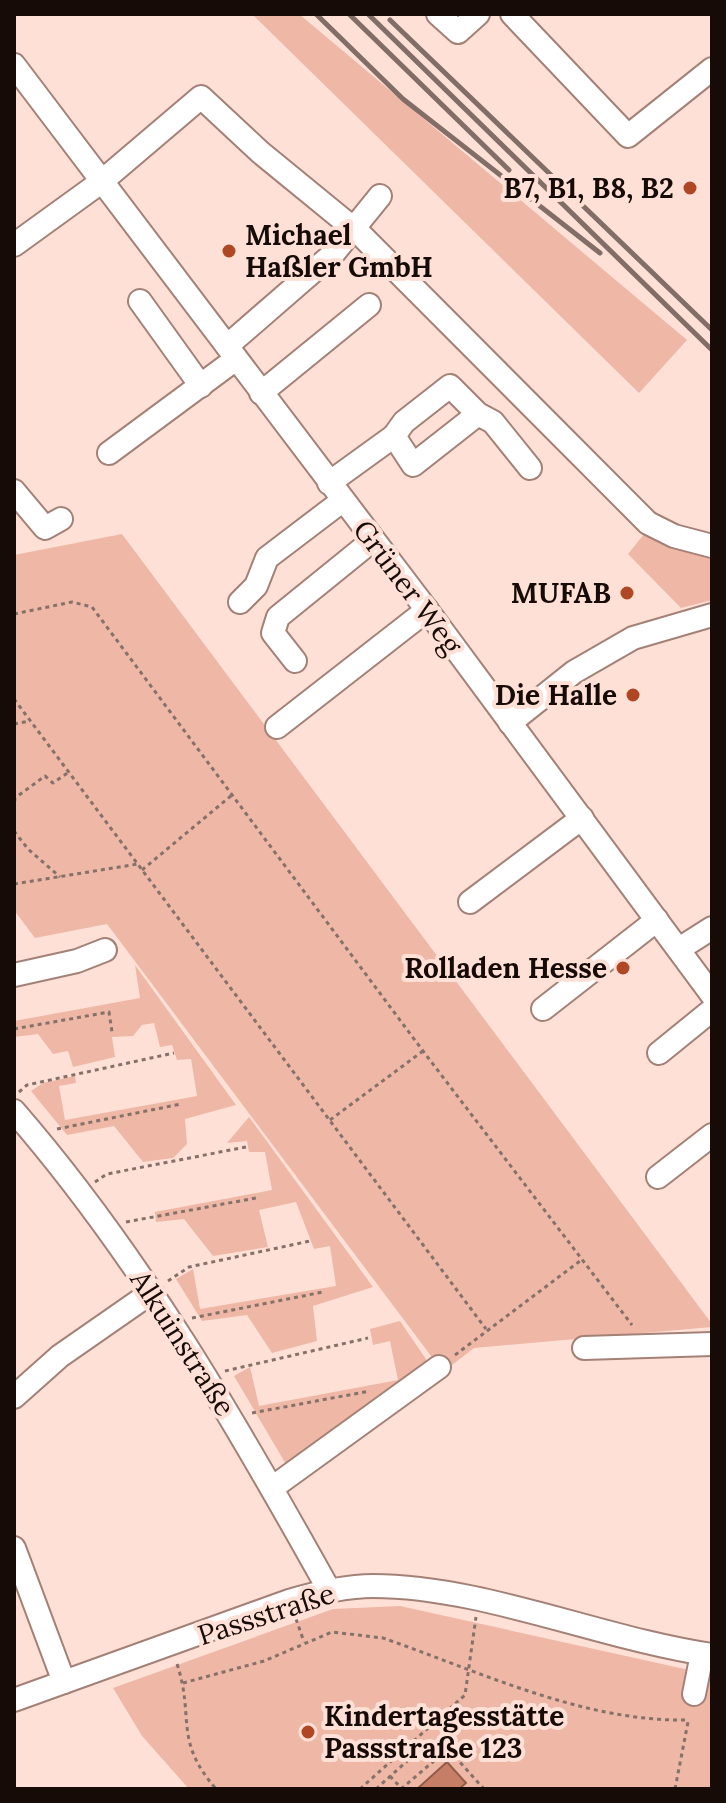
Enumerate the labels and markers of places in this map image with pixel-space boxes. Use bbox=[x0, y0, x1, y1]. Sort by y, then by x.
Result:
place label: B7, B1, B8, B2 bbox=[503, 170, 674, 206]
marker: B7, B1, B8, B2 bbox=[681, 179, 699, 197]
place label: Michael Haßler GmbH bbox=[245, 217, 433, 285]
marker: Michael Haßler GmbH bbox=[220, 242, 238, 260]
place label: MUFAB bbox=[511, 575, 611, 611]
marker: MUFAB bbox=[618, 584, 636, 602]
place label: Die Halle bbox=[495, 677, 617, 713]
marker: Die Halle bbox=[624, 686, 642, 704]
place label: Rolladen Hesse bbox=[404, 950, 607, 986]
marker: Rolladen Hesse bbox=[614, 959, 632, 977]
place label: Kindertagesstätte Passstraße 123 bbox=[324, 1698, 564, 1766]
marker: Kindertagesstätte Passstraße 123 bbox=[299, 1723, 317, 1741]

